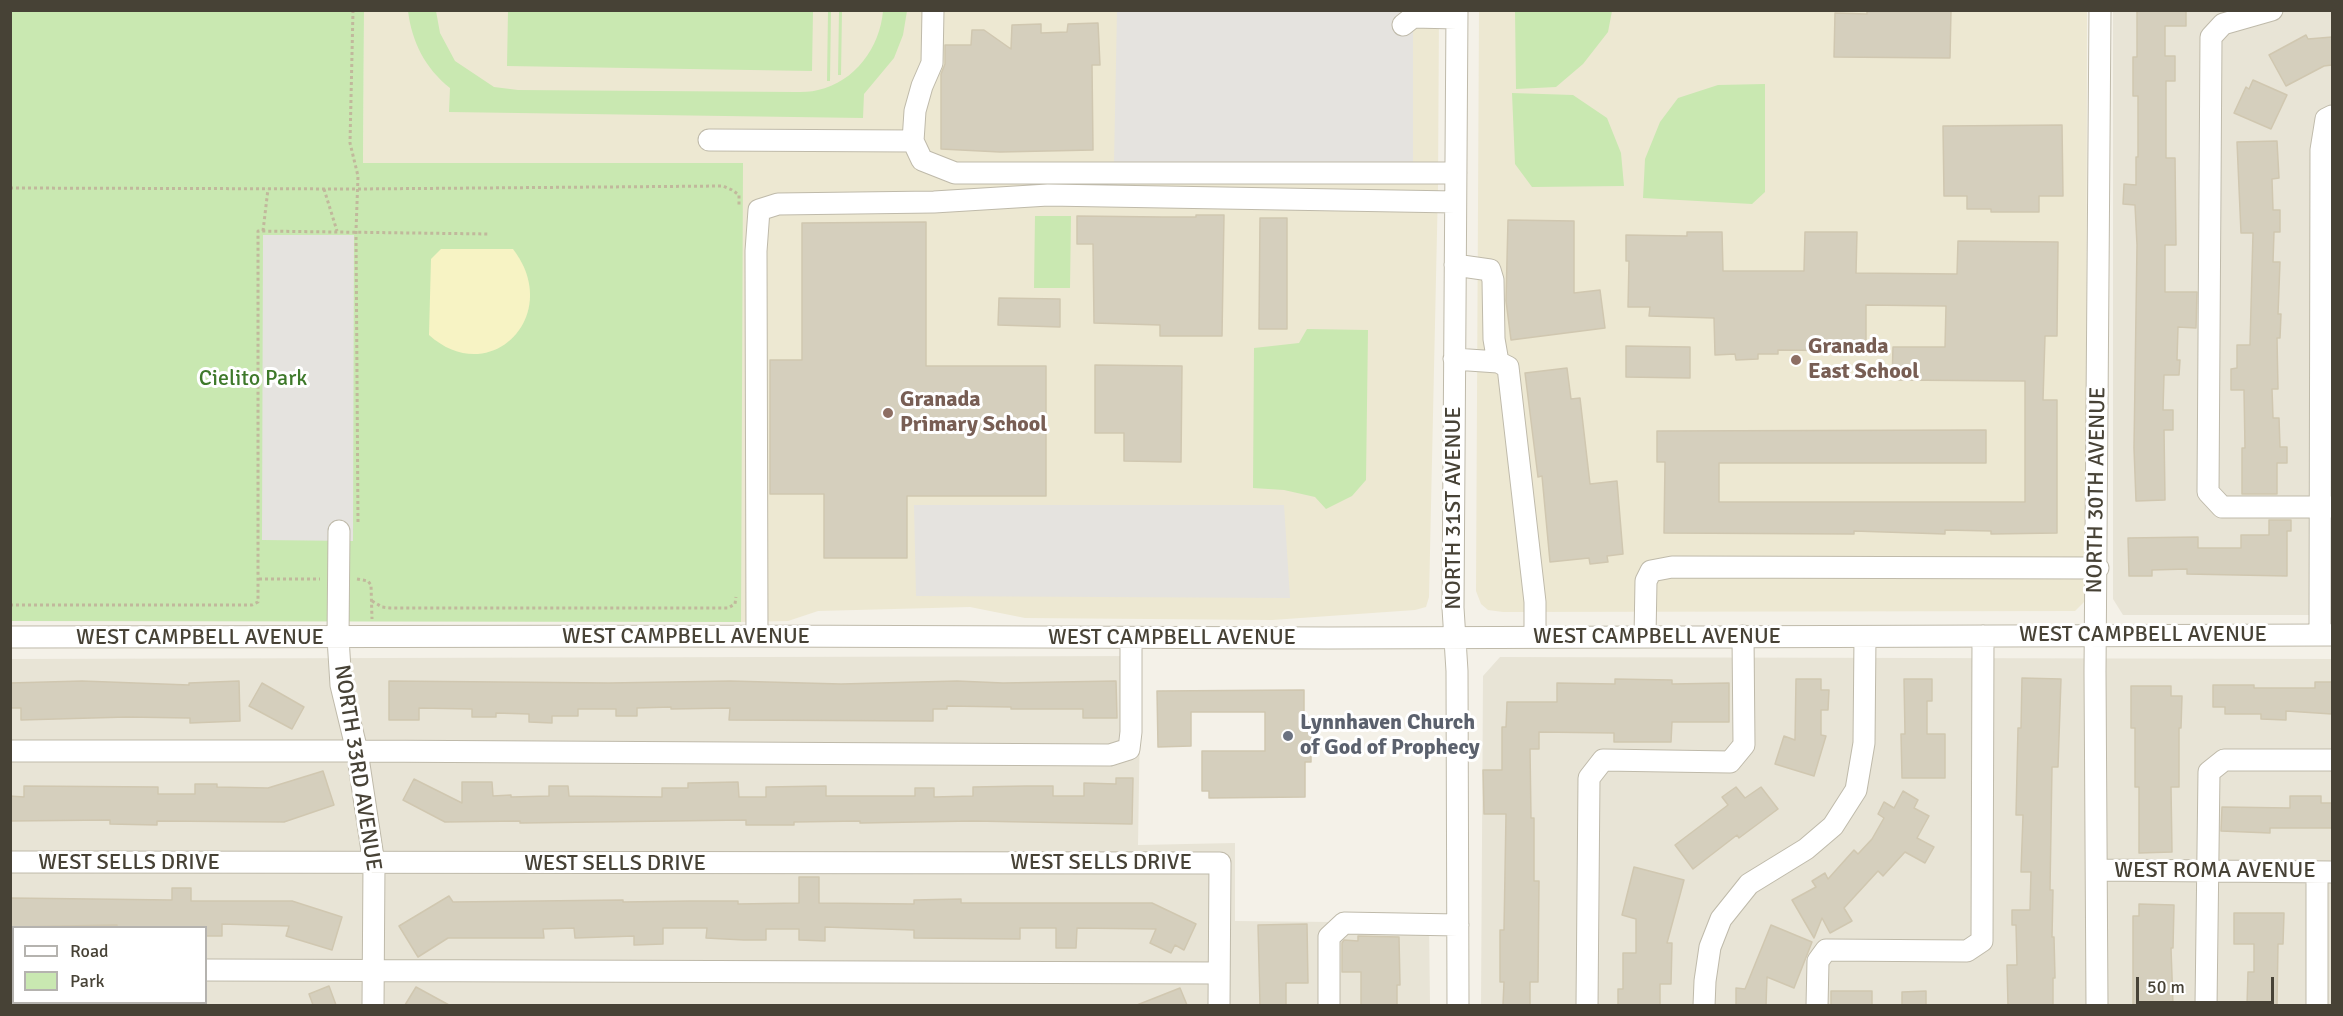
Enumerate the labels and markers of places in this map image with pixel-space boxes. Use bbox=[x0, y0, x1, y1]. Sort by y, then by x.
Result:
place label: Granada East School bbox=[1808, 334, 1919, 386]
marker: Granada East School bbox=[1789, 353, 1803, 367]
place label: Granada Primary School bbox=[900, 387, 1047, 439]
marker: Granada Primary School bbox=[881, 406, 895, 420]
place label: Lynnhaven Church of God of Prophecy bbox=[1300, 710, 1480, 762]
marker: Lynnhaven Church of God of Prophecy bbox=[1281, 729, 1295, 743]

